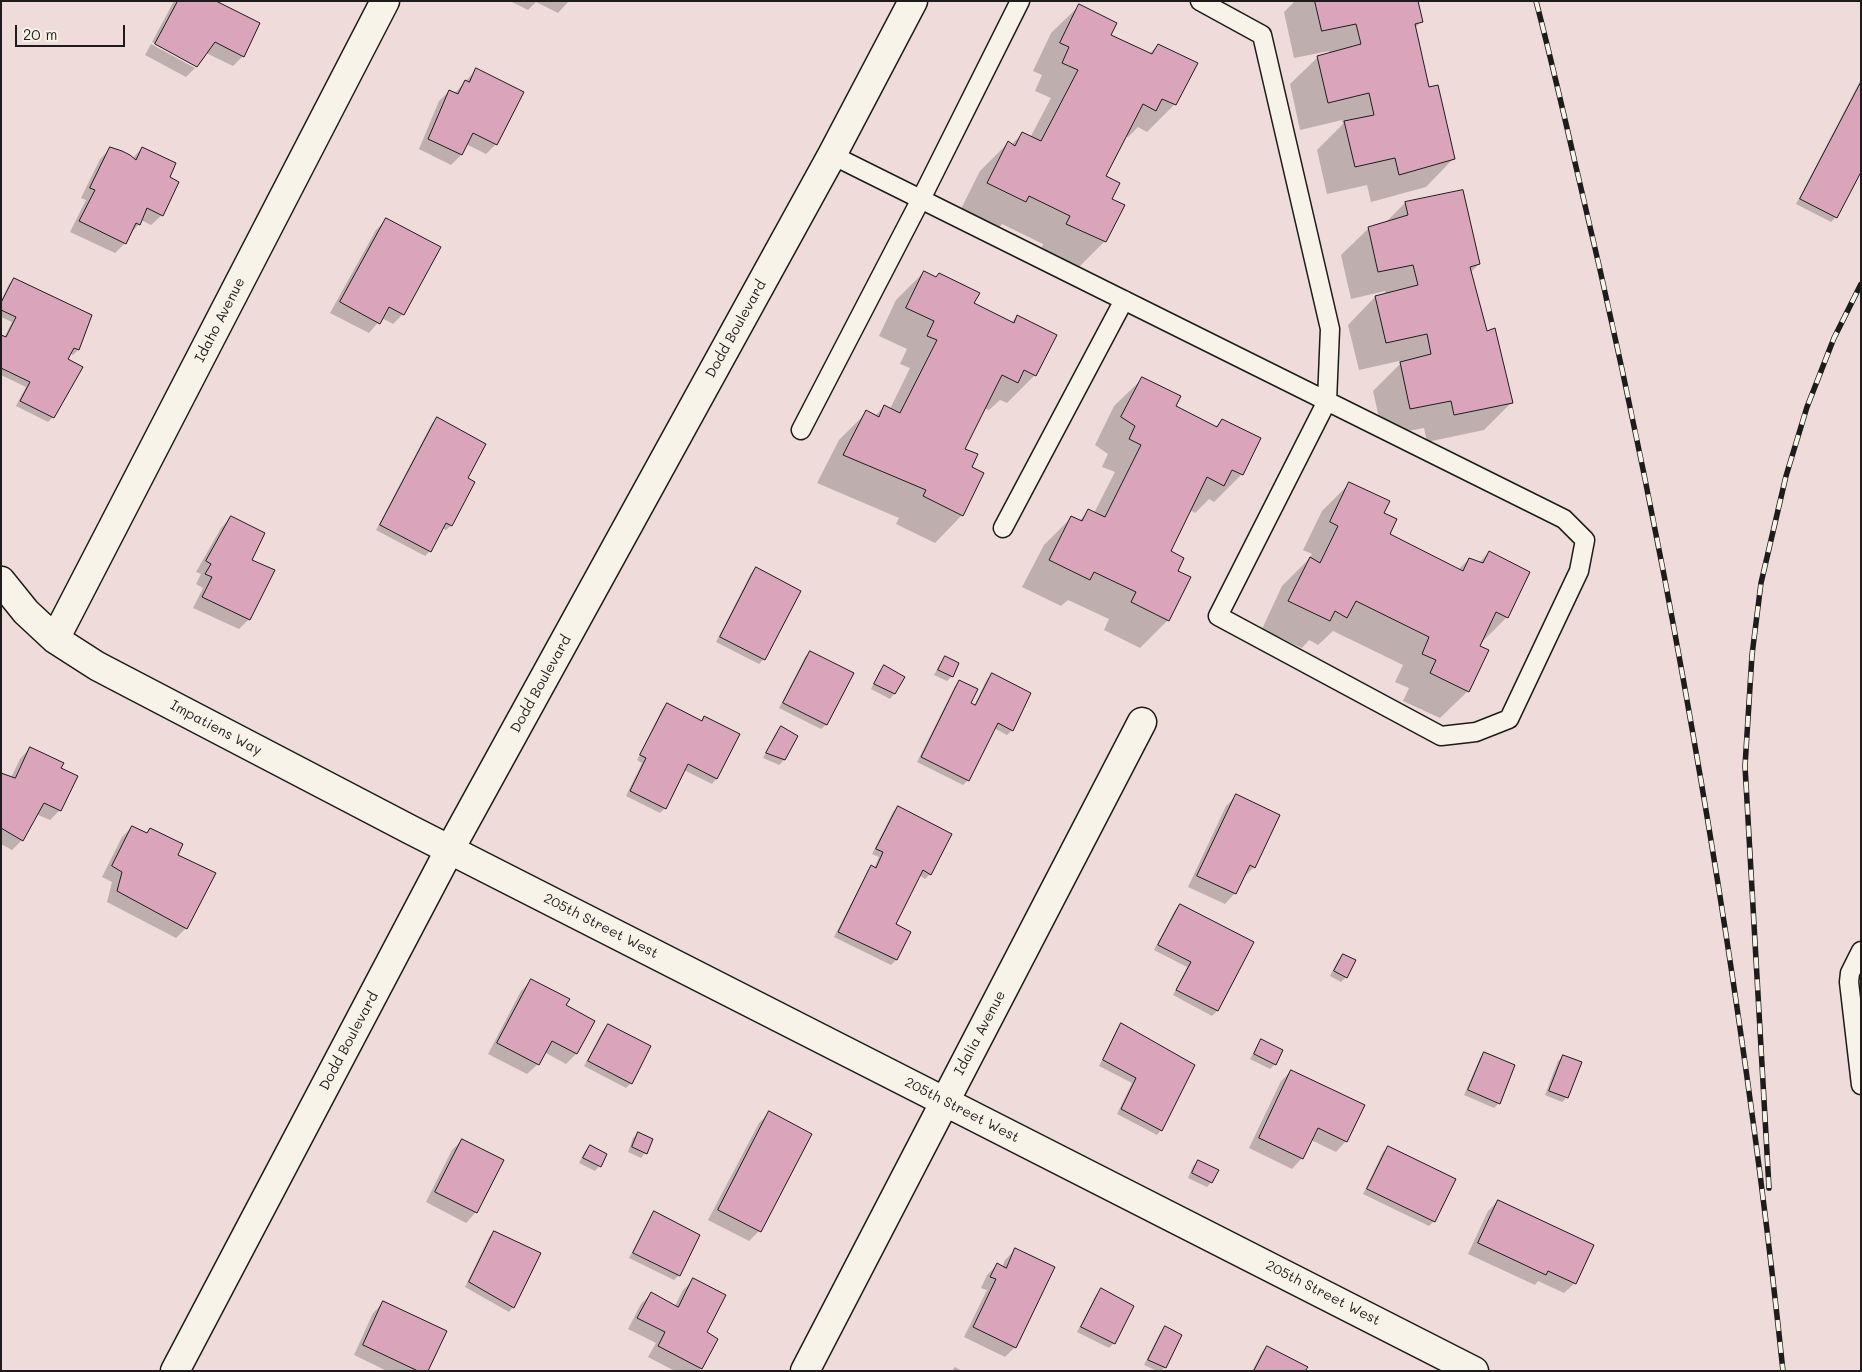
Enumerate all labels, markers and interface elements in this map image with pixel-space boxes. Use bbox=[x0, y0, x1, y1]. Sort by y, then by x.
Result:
scale bar bbox=[18, 15, 128, 47]
text: 20 m bbox=[23, 24, 57, 44]
street label: Idaho Avenue bbox=[191, 275, 249, 365]
street label: Dodd Boulevard bbox=[702, 277, 770, 381]
street label: Dodd Boulevard bbox=[507, 632, 575, 736]
street label: Impatiens Way bbox=[167, 697, 265, 759]
street label: 205th Street West bbox=[541, 890, 661, 962]
street label: Idalia Avenue bbox=[951, 988, 1009, 1078]
street label: Dodd Boulevard bbox=[316, 989, 382, 1093]
street label: 205th Street West bbox=[902, 1074, 1022, 1146]
street label: 205th Street West bbox=[1263, 1257, 1383, 1329]

